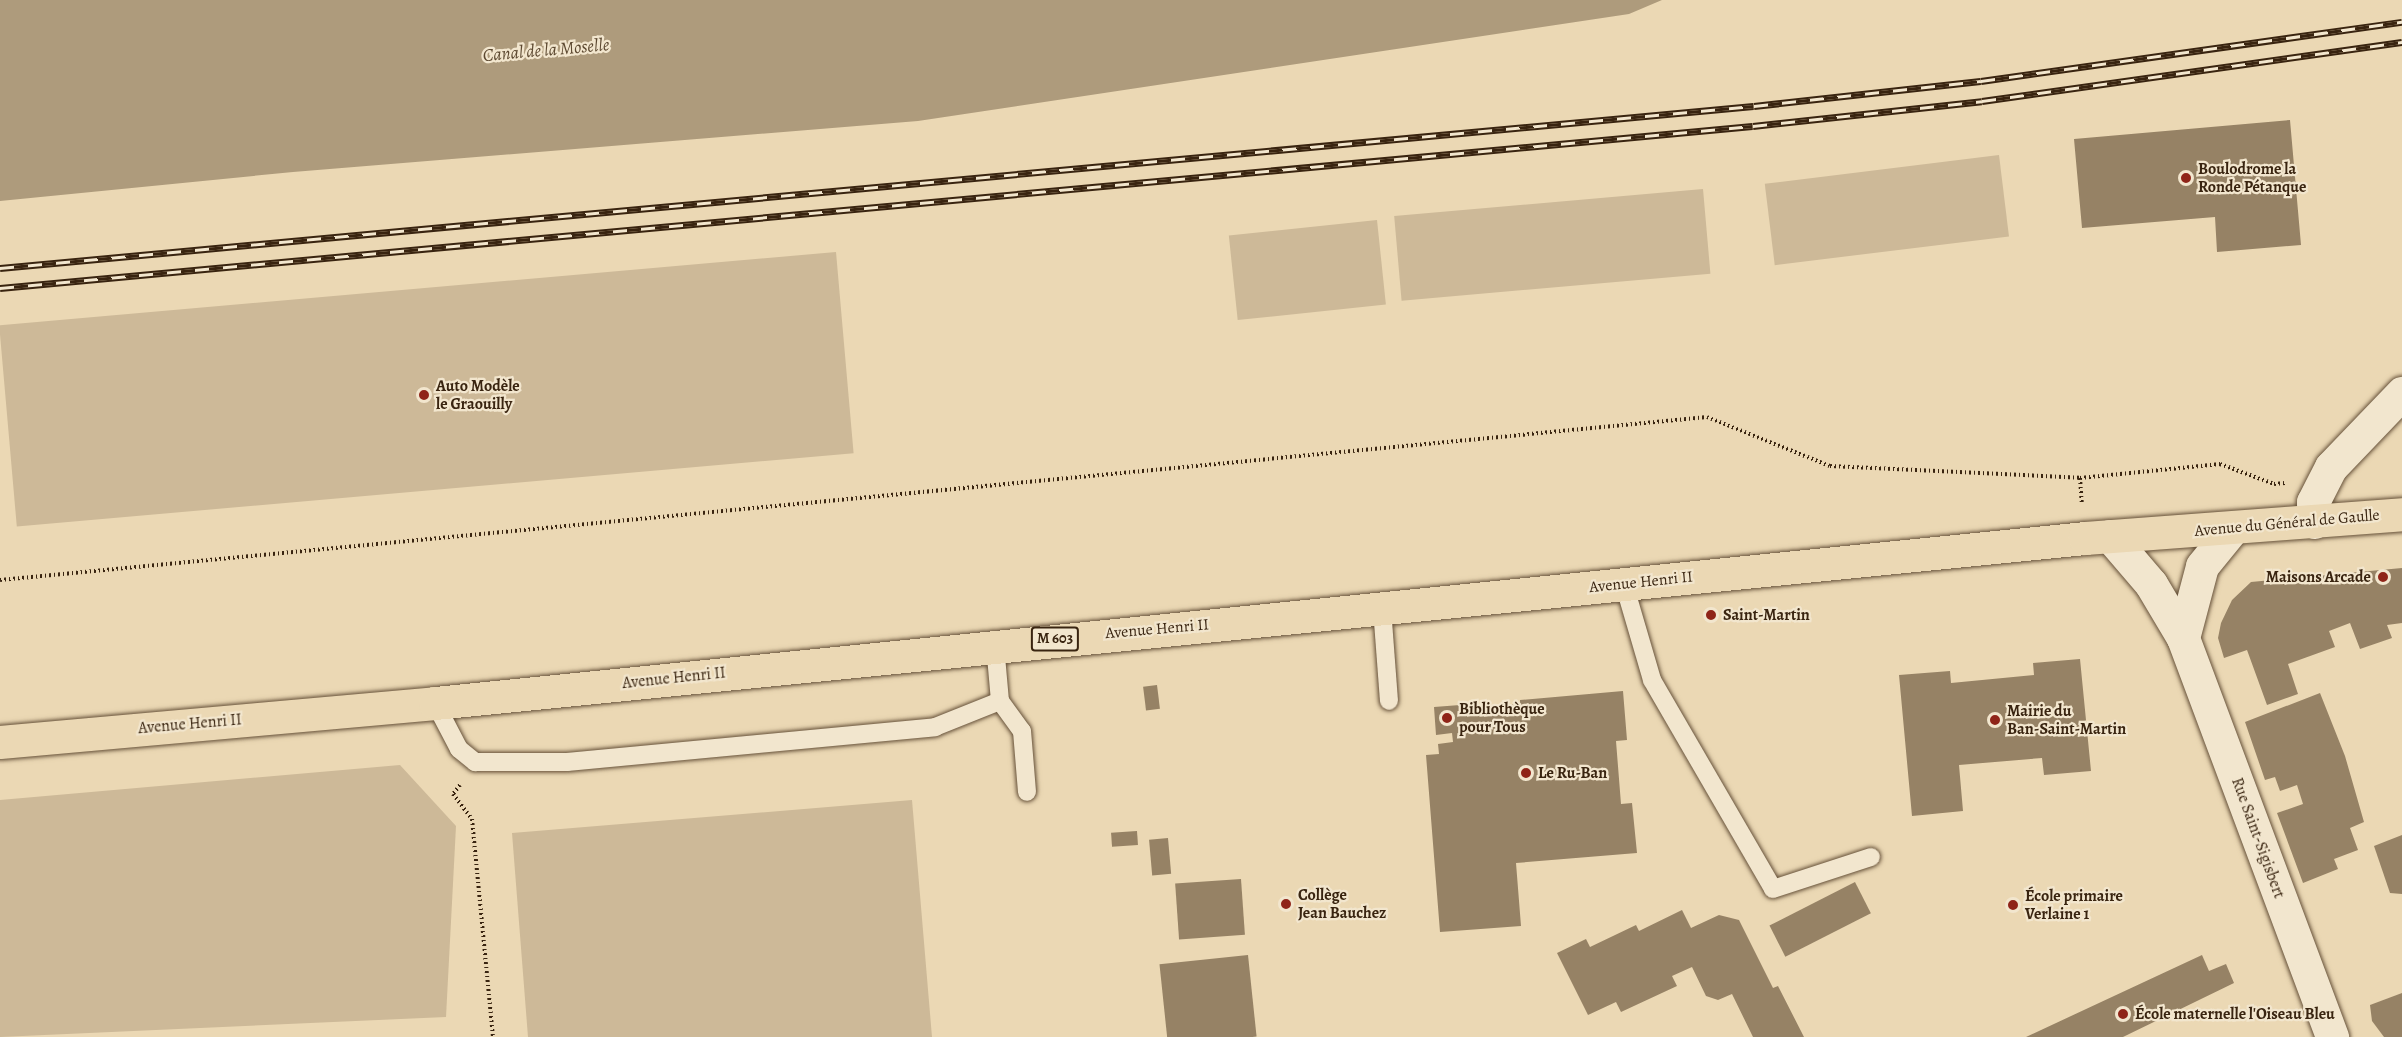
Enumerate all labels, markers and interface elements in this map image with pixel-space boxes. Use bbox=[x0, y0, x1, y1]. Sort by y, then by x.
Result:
water label: Canal de la Moselle bbox=[482, 34, 610, 66]
place label: Boulodrome la Ronde Pétanque bbox=[2198, 159, 2306, 197]
marker: Boulodrome la Ronde Pétanque bbox=[2179, 171, 2193, 185]
place label: Auto Modèle le Graouilly bbox=[436, 376, 520, 414]
marker: Auto Modèle le Graouilly bbox=[417, 388, 431, 402]
street label: Avenue du Général de Gaulle bbox=[2194, 505, 2380, 541]
street label: Avenue Henri II bbox=[1588, 567, 1694, 597]
place label: Maisons Arcade bbox=[2266, 567, 2371, 587]
marker: Maisons Arcade bbox=[2376, 570, 2390, 584]
place label: Saint-Martin bbox=[1723, 605, 1810, 625]
marker: Saint-Martin bbox=[1704, 608, 1718, 622]
street label: Avenue Henri II bbox=[1104, 615, 1210, 643]
road number: M 603 bbox=[1030, 627, 1080, 651]
street label: Avenue Henri II bbox=[621, 663, 727, 693]
place label: Bibliothèque pour Tous bbox=[1459, 699, 1545, 737]
place label: Mairie du Ban-Saint-Martin bbox=[2007, 701, 2126, 739]
street label: Avenue Henri II bbox=[137, 710, 243, 738]
marker: Bibliothèque pour Tous bbox=[1440, 711, 1454, 725]
marker: Mairie du Ban-Saint-Martin bbox=[1988, 713, 2002, 727]
place label: Le Ru-Ban bbox=[1538, 763, 1607, 783]
marker: Le Ru-Ban bbox=[1519, 766, 1533, 780]
street label: Rue Saint-Sigisbert bbox=[2227, 775, 2289, 901]
place label: Collège Jean Bauchez bbox=[1298, 885, 1386, 923]
place label: École primaire Verlaine 1 bbox=[2025, 886, 2123, 924]
marker: Collège Jean Bauchez bbox=[1279, 897, 1293, 911]
marker: École primaire Verlaine 1 bbox=[2006, 898, 2020, 912]
place label: École maternelle l'Oiseau Bleu bbox=[2135, 1004, 2335, 1024]
marker: École maternelle l'Oiseau Bleu bbox=[2116, 1007, 2130, 1021]

